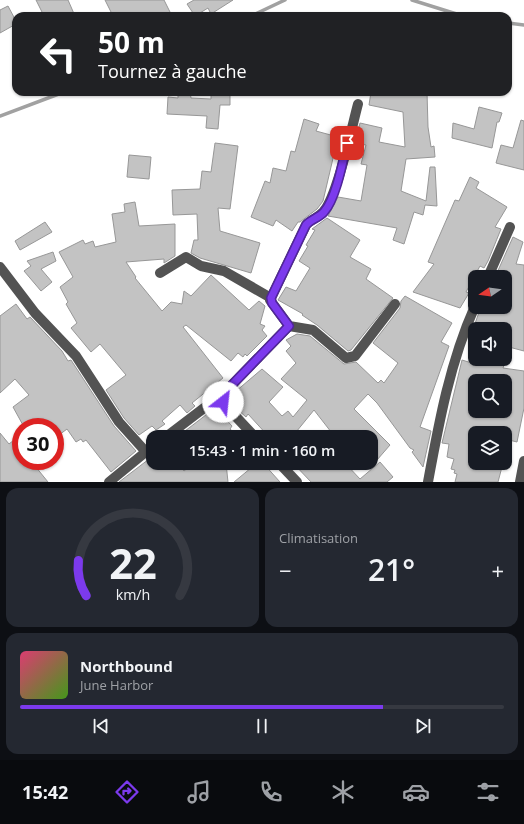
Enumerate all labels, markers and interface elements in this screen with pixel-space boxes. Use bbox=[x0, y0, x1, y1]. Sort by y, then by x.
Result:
text: 50 m bbox=[98, 23, 165, 61]
icon: left bbox=[32, 28, 84, 80]
text: Tournez à gauche bbox=[98, 59, 247, 83]
pin bbox=[330, 126, 364, 160]
icon: arrive bbox=[336, 132, 358, 154]
north arrow bbox=[468, 270, 512, 314]
map controls bbox=[468, 270, 512, 470]
button: sound bbox=[468, 322, 512, 366]
button: search bbox=[468, 374, 512, 418]
position arrow bbox=[202, 381, 244, 423]
speed limit sign: 30 bbox=[12, 418, 64, 470]
button: layers bbox=[468, 426, 512, 470]
text: 15:43 · 1 min · 160 m bbox=[189, 440, 335, 460]
text: Climatisation bbox=[279, 529, 358, 547]
text: 22 bbox=[109, 534, 156, 590]
text: 21° bbox=[368, 549, 415, 590]
text: − bbox=[279, 555, 292, 585]
text: + bbox=[491, 555, 504, 585]
text: km/h bbox=[115, 584, 150, 603]
text: Northbound bbox=[80, 656, 173, 676]
text: June Harbor bbox=[80, 676, 153, 694]
icon: previous bbox=[90, 715, 112, 737]
icon: pause bbox=[251, 715, 273, 737]
icon: next bbox=[412, 715, 434, 737]
icon: directions bbox=[113, 778, 141, 806]
icon: music bbox=[185, 778, 213, 806]
icon: phone bbox=[257, 778, 285, 806]
icon: climate bbox=[329, 778, 357, 806]
icon: car bbox=[402, 778, 430, 806]
icon: filters bbox=[474, 778, 502, 806]
text: 15:42 bbox=[22, 780, 68, 804]

